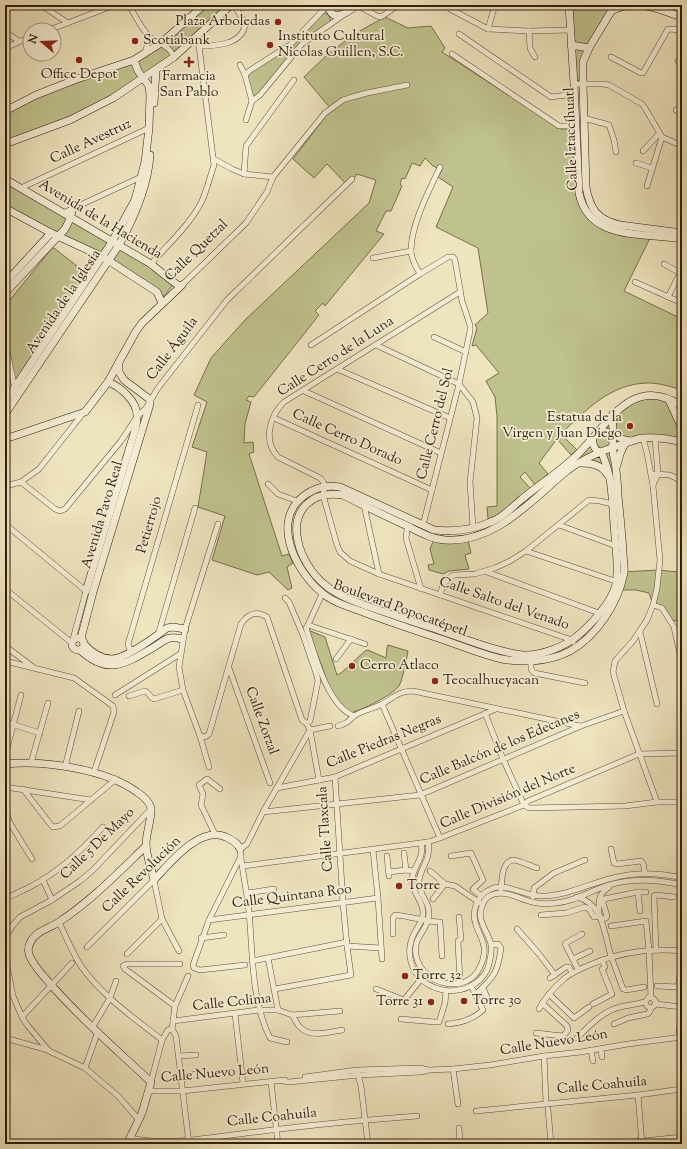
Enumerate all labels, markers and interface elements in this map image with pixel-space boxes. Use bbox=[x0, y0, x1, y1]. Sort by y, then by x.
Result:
place label: Plaza Arboledas bbox=[175, 12, 270, 32]
marker: Plaza Arboledas bbox=[273, 17, 283, 27]
north arrow bbox=[22, 22, 62, 62]
place label: Instituto Cultural Nicolas Guillen, S.C. bbox=[278, 27, 404, 63]
place label: Scotiabank bbox=[143, 31, 211, 51]
text: N bbox=[24, 32, 43, 47]
marker: Scotiabank bbox=[130, 36, 140, 46]
marker: Instituto Cultural Nicolas Guillen, S.C. bbox=[265, 40, 275, 50]
marker: Office Depot bbox=[74, 55, 84, 65]
marker: Farmacia San Pablo bbox=[184, 57, 194, 67]
place label: Office Depot bbox=[41, 65, 118, 85]
place label: Farmacia San Pablo bbox=[159, 67, 219, 103]
street label: Calle Iztaccíhuatl bbox=[560, 87, 584, 191]
street label: Calle Avestruz bbox=[47, 114, 135, 170]
street label: Avenida de la Hacienda bbox=[35, 175, 166, 265]
street label: Calle Quetzal bbox=[161, 215, 233, 286]
street label: Avenida de la Iglesia bbox=[22, 245, 107, 358]
street label: Calle Cerro de la Luna bbox=[274, 312, 399, 402]
street label: Calle Águila bbox=[142, 313, 204, 385]
street label: Calle Cerro del Sol bbox=[412, 366, 460, 482]
street label: Calle Cerro Dorado bbox=[289, 405, 406, 471]
place label: Estatua de la Virgen y Juan Diego bbox=[502, 408, 623, 444]
marker: Estatua de la Virgen y Juan Diego bbox=[625, 421, 635, 431]
street label: Avenida Pavo Real bbox=[77, 459, 129, 571]
street label: Petierrojo bbox=[132, 494, 168, 556]
street label: Calle Salto del Venado bbox=[436, 572, 572, 636]
street label: Boulevard Popocatépetl bbox=[330, 575, 470, 643]
place label: Cerro Atlaco bbox=[360, 656, 439, 676]
marker: Cerro Atlaco bbox=[347, 661, 357, 671]
place label: Teocalhueyacan bbox=[443, 671, 539, 691]
marker: Teocalhueyacan bbox=[430, 676, 440, 686]
street label: Calle Zorzal bbox=[239, 684, 283, 758]
street label: Calle Balcón de los Edecanes bbox=[417, 705, 583, 791]
street label: Calle Piedras Negras bbox=[324, 710, 444, 774]
street label: Calle División del Norte bbox=[437, 759, 579, 835]
street label: Calle Tlaxcala bbox=[313, 785, 339, 872]
street label: Calle 5 De Mayo bbox=[56, 803, 140, 885]
street label: Calle Revolución bbox=[98, 832, 186, 918]
place label: Torre bbox=[407, 876, 440, 896]
street label: Calle Quintana Roo bbox=[231, 880, 353, 914]
marker: Torre bbox=[394, 881, 404, 891]
place label: Torre 32 bbox=[413, 966, 462, 986]
marker: Torre 32 bbox=[400, 971, 410, 981]
street label: Calle Colima bbox=[192, 989, 273, 1017]
place label: Torre 30 bbox=[472, 991, 521, 1011]
place label: Torre 31 bbox=[376, 992, 423, 1012]
marker: Torre 30 bbox=[459, 996, 469, 1006]
marker: Torre 31 bbox=[426, 997, 436, 1007]
street label: Calle Nuevo León bbox=[499, 1025, 609, 1061]
street label: Calle Nuevo León bbox=[160, 1059, 270, 1089]
street label: Calle Coahuila bbox=[556, 1072, 648, 1100]
street label: Calle Coahuila bbox=[226, 1103, 318, 1133]

